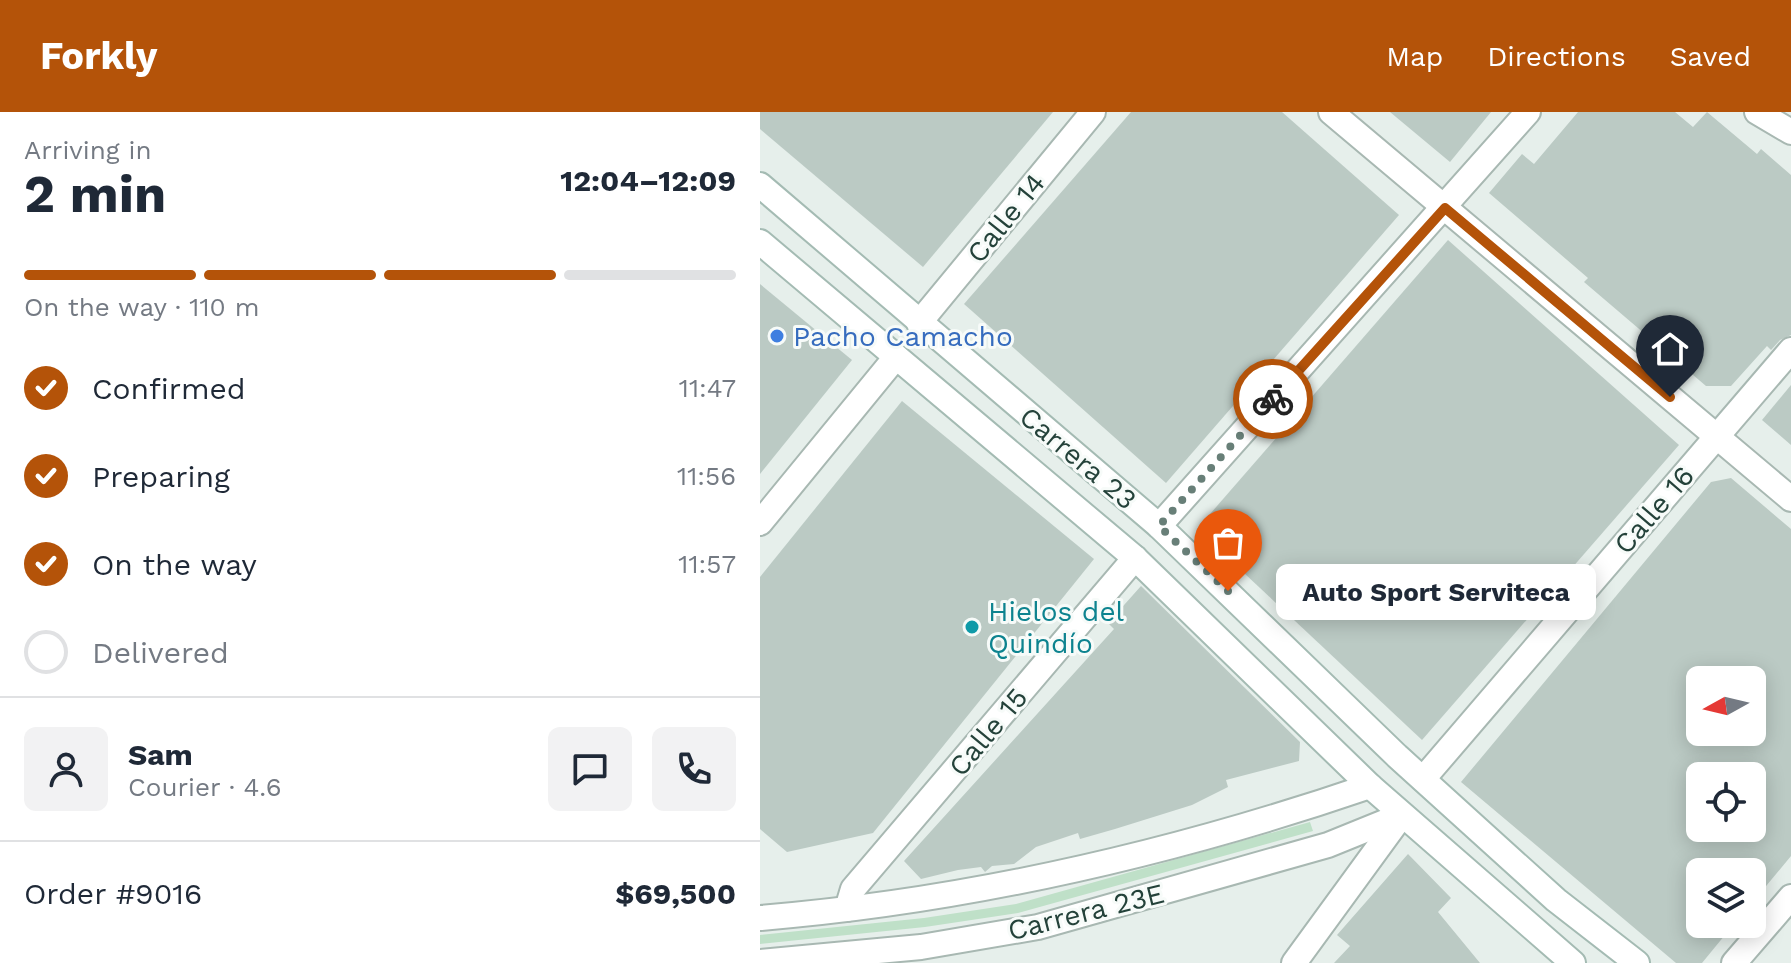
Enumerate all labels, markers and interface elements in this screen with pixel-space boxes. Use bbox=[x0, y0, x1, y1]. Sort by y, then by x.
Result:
text: Forkly bbox=[40, 34, 157, 78]
text: Map bbox=[1386, 40, 1443, 73]
text: Directions bbox=[1487, 40, 1626, 73]
text: Saved bbox=[1670, 40, 1751, 73]
text: Arriving in bbox=[24, 135, 152, 165]
text: 12:04–12:09 bbox=[560, 163, 736, 198]
text: 2 min bbox=[24, 164, 166, 225]
street label: Calle 14 bbox=[960, 167, 1052, 269]
text: On the way · 110 m bbox=[24, 292, 259, 322]
pin bbox=[1636, 315, 1704, 397]
place label: Pacho Camacho bbox=[793, 320, 1013, 353]
marker: Pacho Camacho bbox=[768, 327, 786, 345]
icon: home bbox=[1648, 327, 1692, 371]
courier bbox=[1233, 359, 1313, 439]
icon: check bbox=[24, 366, 68, 410]
text: Confirmed bbox=[92, 371, 246, 406]
text: 11:47 bbox=[679, 373, 736, 403]
icon: bike bbox=[1251, 377, 1295, 421]
street label: Carrera 23 bbox=[1013, 400, 1143, 516]
icon: check bbox=[24, 454, 68, 498]
text: Preparing bbox=[92, 459, 230, 494]
street label: Calle 16 bbox=[1607, 459, 1701, 561]
text: 11:56 bbox=[677, 461, 736, 491]
pin bbox=[1194, 509, 1262, 591]
icon: bag bbox=[1206, 521, 1250, 565]
icon: check bbox=[24, 542, 68, 586]
text: On the way bbox=[92, 547, 257, 582]
text: 11:57 bbox=[678, 549, 736, 579]
callout: Auto Sport Serviteca bbox=[1276, 563, 1596, 619]
text: Auto Sport Serviteca bbox=[1302, 577, 1570, 607]
place label: Hielos del Quindío bbox=[988, 595, 1125, 660]
marker: Hielos del Quindío bbox=[963, 618, 981, 636]
text: Delivered bbox=[92, 635, 229, 670]
north arrow bbox=[1686, 666, 1766, 746]
map controls bbox=[1686, 666, 1766, 938]
street label: Calle 15 bbox=[942, 681, 1034, 783]
button: person bbox=[24, 727, 108, 811]
button: chat bbox=[548, 727, 632, 811]
button: phone bbox=[652, 727, 736, 811]
text: Sam bbox=[128, 737, 193, 772]
button: locate bbox=[1686, 762, 1766, 842]
text: Courier · 4.6 bbox=[128, 772, 282, 802]
button: layers bbox=[1686, 858, 1766, 938]
text: Order #9016 bbox=[24, 876, 202, 911]
text: $69,500 bbox=[615, 876, 736, 911]
street label: Carrera 23E bbox=[1004, 877, 1168, 947]

